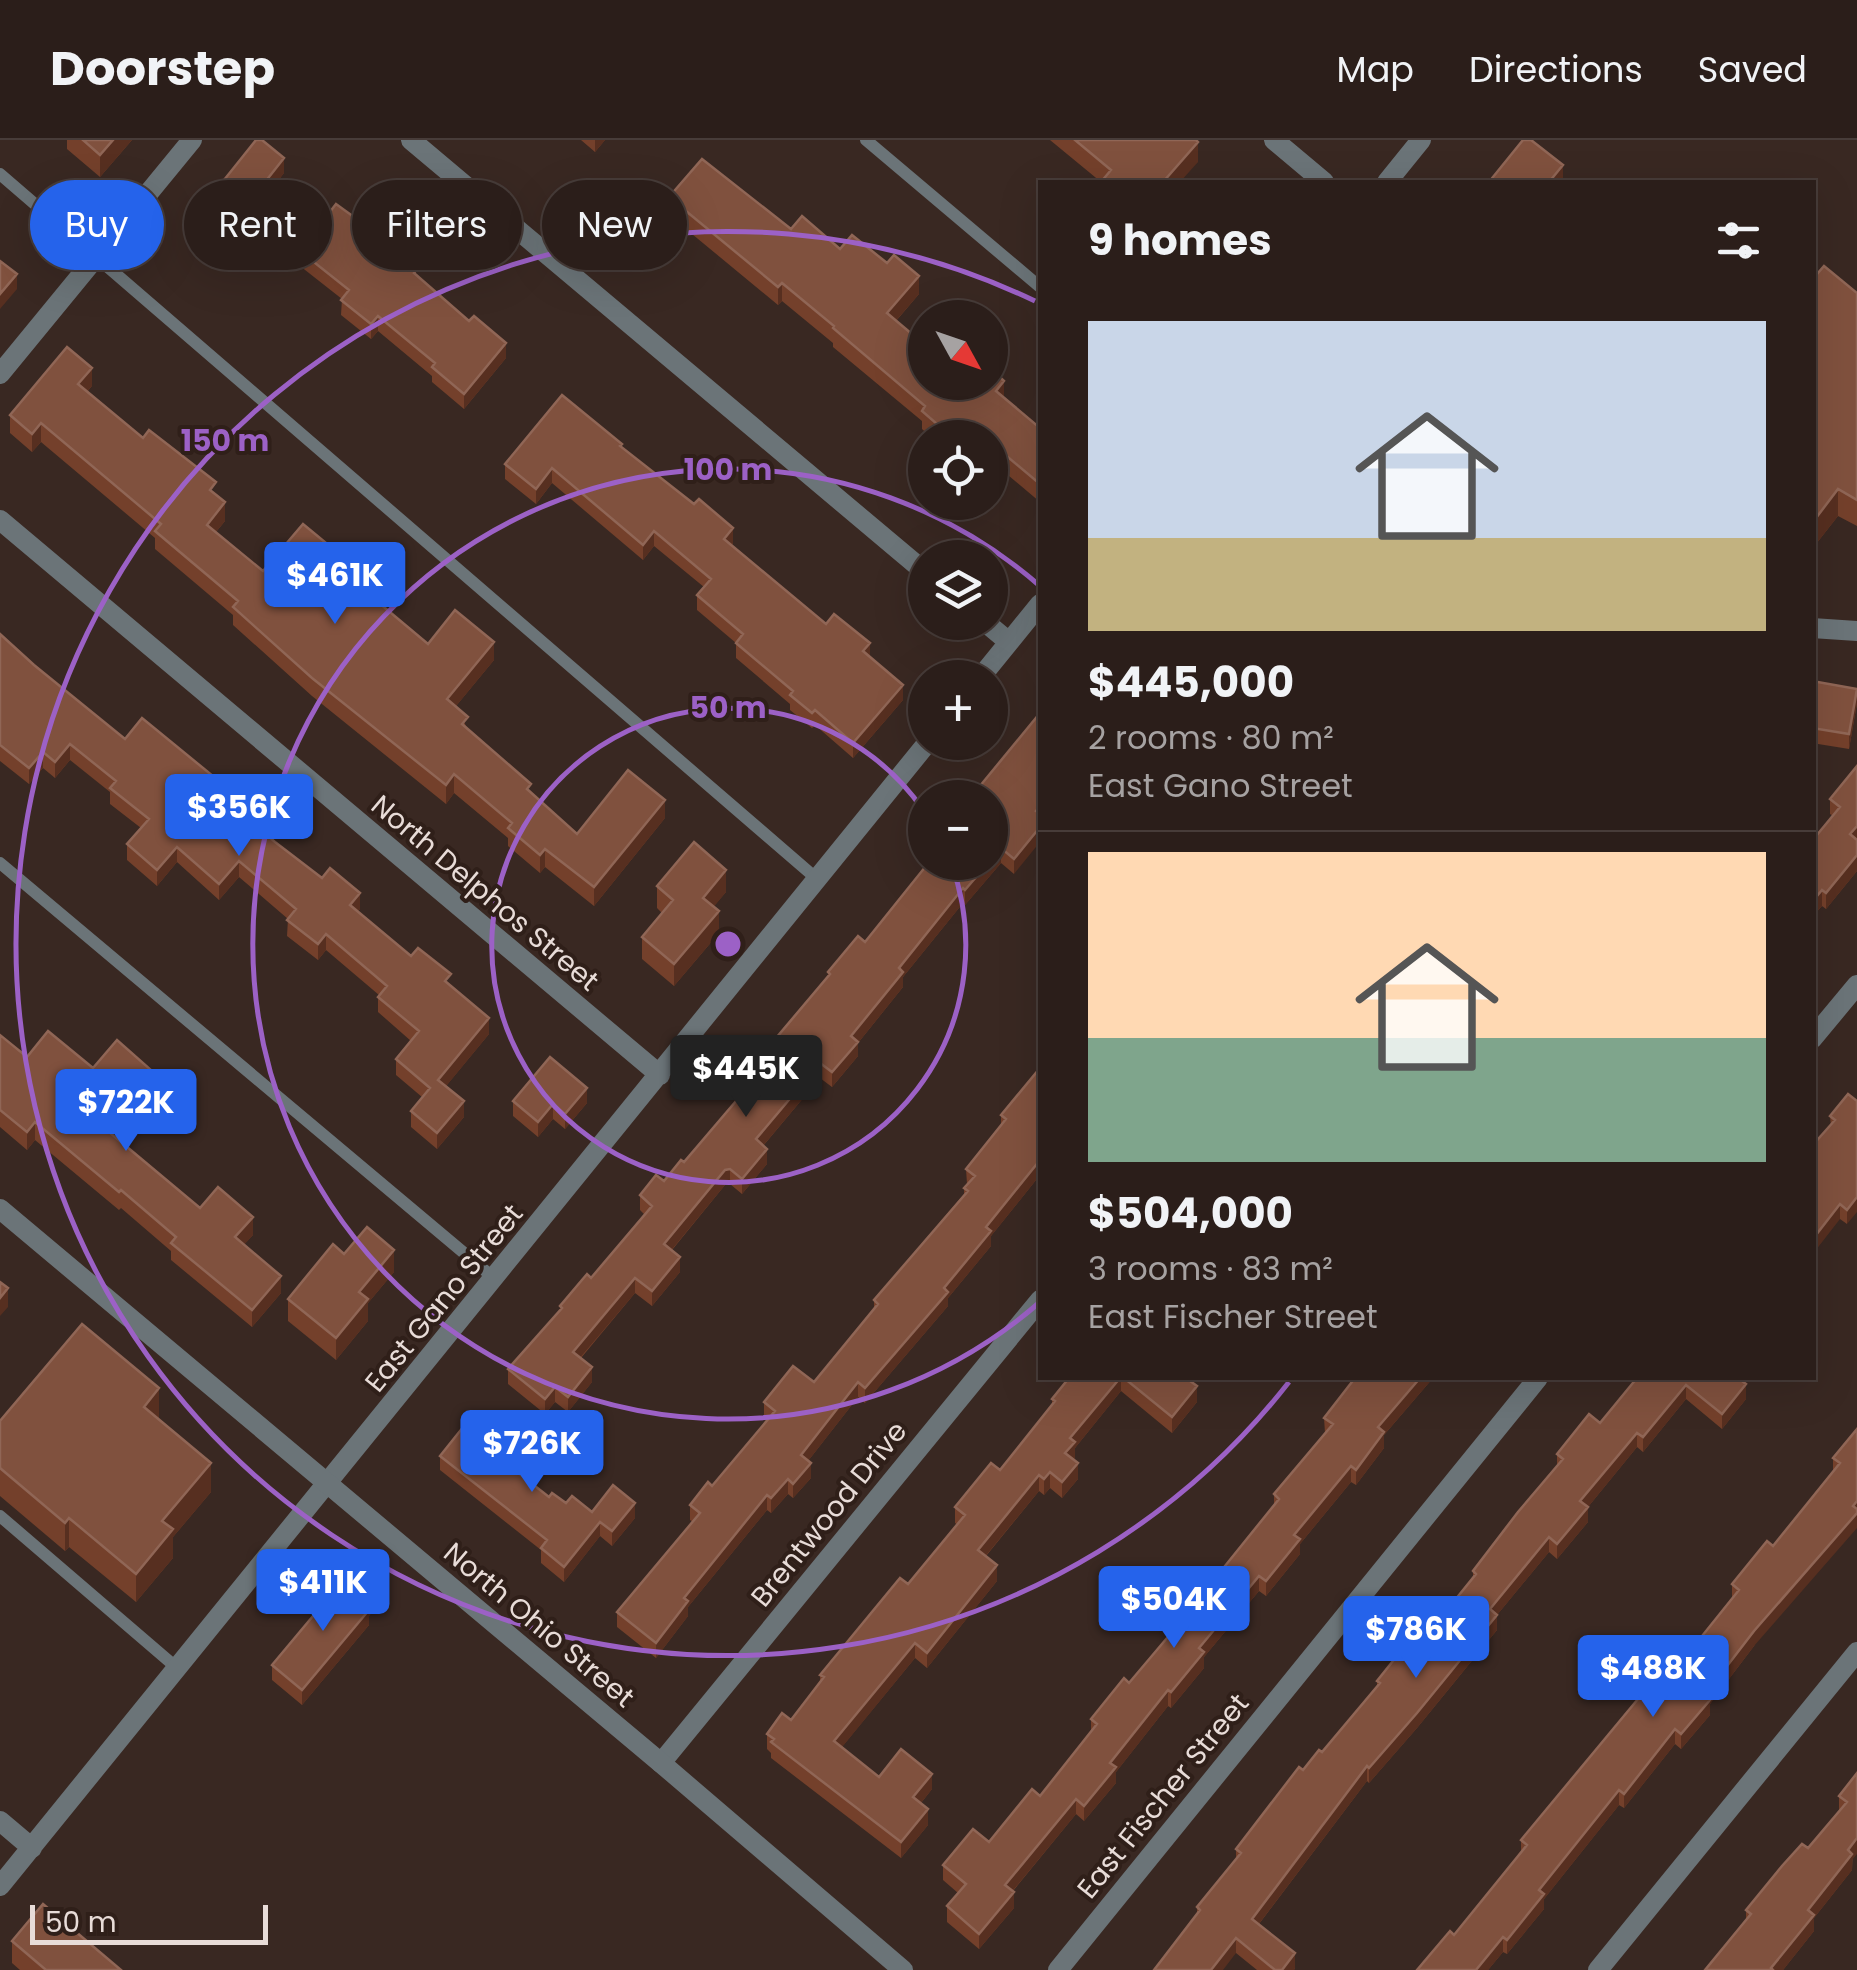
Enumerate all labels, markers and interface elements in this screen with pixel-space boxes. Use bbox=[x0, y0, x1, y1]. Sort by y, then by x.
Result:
text: Doorstep bbox=[50, 35, 275, 102]
text: Map bbox=[1337, 45, 1414, 94]
text: Directions bbox=[1469, 45, 1643, 94]
text: Saved bbox=[1698, 45, 1807, 94]
chip: Buy bbox=[30, 180, 164, 270]
chip: Rent bbox=[184, 180, 332, 270]
chip: Filters bbox=[352, 180, 522, 270]
chip: New bbox=[542, 180, 687, 270]
text: 9 homes bbox=[1088, 211, 1272, 270]
icon: filters bbox=[1711, 213, 1766, 268]
north arrow bbox=[908, 300, 1008, 400]
map controls bbox=[908, 300, 1008, 880]
icon: home bbox=[1337, 386, 1517, 566]
text: 150 m bbox=[181, 419, 269, 462]
button: locate bbox=[908, 420, 1008, 520]
text: 100 m bbox=[684, 448, 772, 491]
button: layers bbox=[908, 540, 1008, 640]
pin: $461K bbox=[265, 542, 405, 627]
text: $461K bbox=[286, 552, 384, 597]
text: $445,000 bbox=[1088, 653, 1294, 712]
button: + bbox=[908, 660, 1008, 760]
text: 50 m bbox=[689, 686, 767, 729]
text: 2 rooms · 80 m² bbox=[1088, 715, 1334, 760]
text: East Gano Street bbox=[1088, 763, 1353, 808]
pin: $356K bbox=[169, 774, 309, 859]
button: − bbox=[908, 780, 1008, 880]
text: $356K bbox=[187, 784, 291, 829]
street label: North Delphos Street bbox=[363, 786, 607, 1000]
icon: home bbox=[1337, 917, 1517, 1097]
centre of rings bbox=[710, 926, 746, 962]
pin: $445K bbox=[676, 1035, 816, 1120]
text: $445K bbox=[692, 1045, 800, 1090]
pin: $722K bbox=[56, 1069, 196, 1154]
text: $722K bbox=[77, 1079, 175, 1124]
text: $504,000 bbox=[1088, 1184, 1293, 1243]
street label: East Gano Street bbox=[356, 1196, 532, 1400]
text: 3 rooms · 83 m² bbox=[1088, 1246, 1333, 1291]
text: East Fischer Street bbox=[1088, 1294, 1378, 1339]
pin: $726K bbox=[462, 1410, 602, 1495]
street label: Brentwood Drive bbox=[742, 1413, 916, 1615]
text: $726K bbox=[482, 1420, 582, 1465]
street label: North Ohio Street bbox=[435, 1534, 643, 1716]
pin: $411K bbox=[253, 1549, 393, 1634]
text: $411K bbox=[278, 1559, 368, 1604]
pin: $504K bbox=[1104, 1566, 1244, 1651]
text: $504K bbox=[1121, 1576, 1227, 1621]
pin: $786K bbox=[1346, 1596, 1486, 1681]
text: $786K bbox=[1365, 1606, 1467, 1651]
pin: $488K bbox=[1583, 1635, 1723, 1720]
text: $488K bbox=[1600, 1645, 1706, 1690]
street label: East Fischer Street bbox=[1068, 1685, 1258, 1907]
scale bar bbox=[30, 1900, 268, 1944]
text: 50 m bbox=[45, 1903, 116, 1942]

